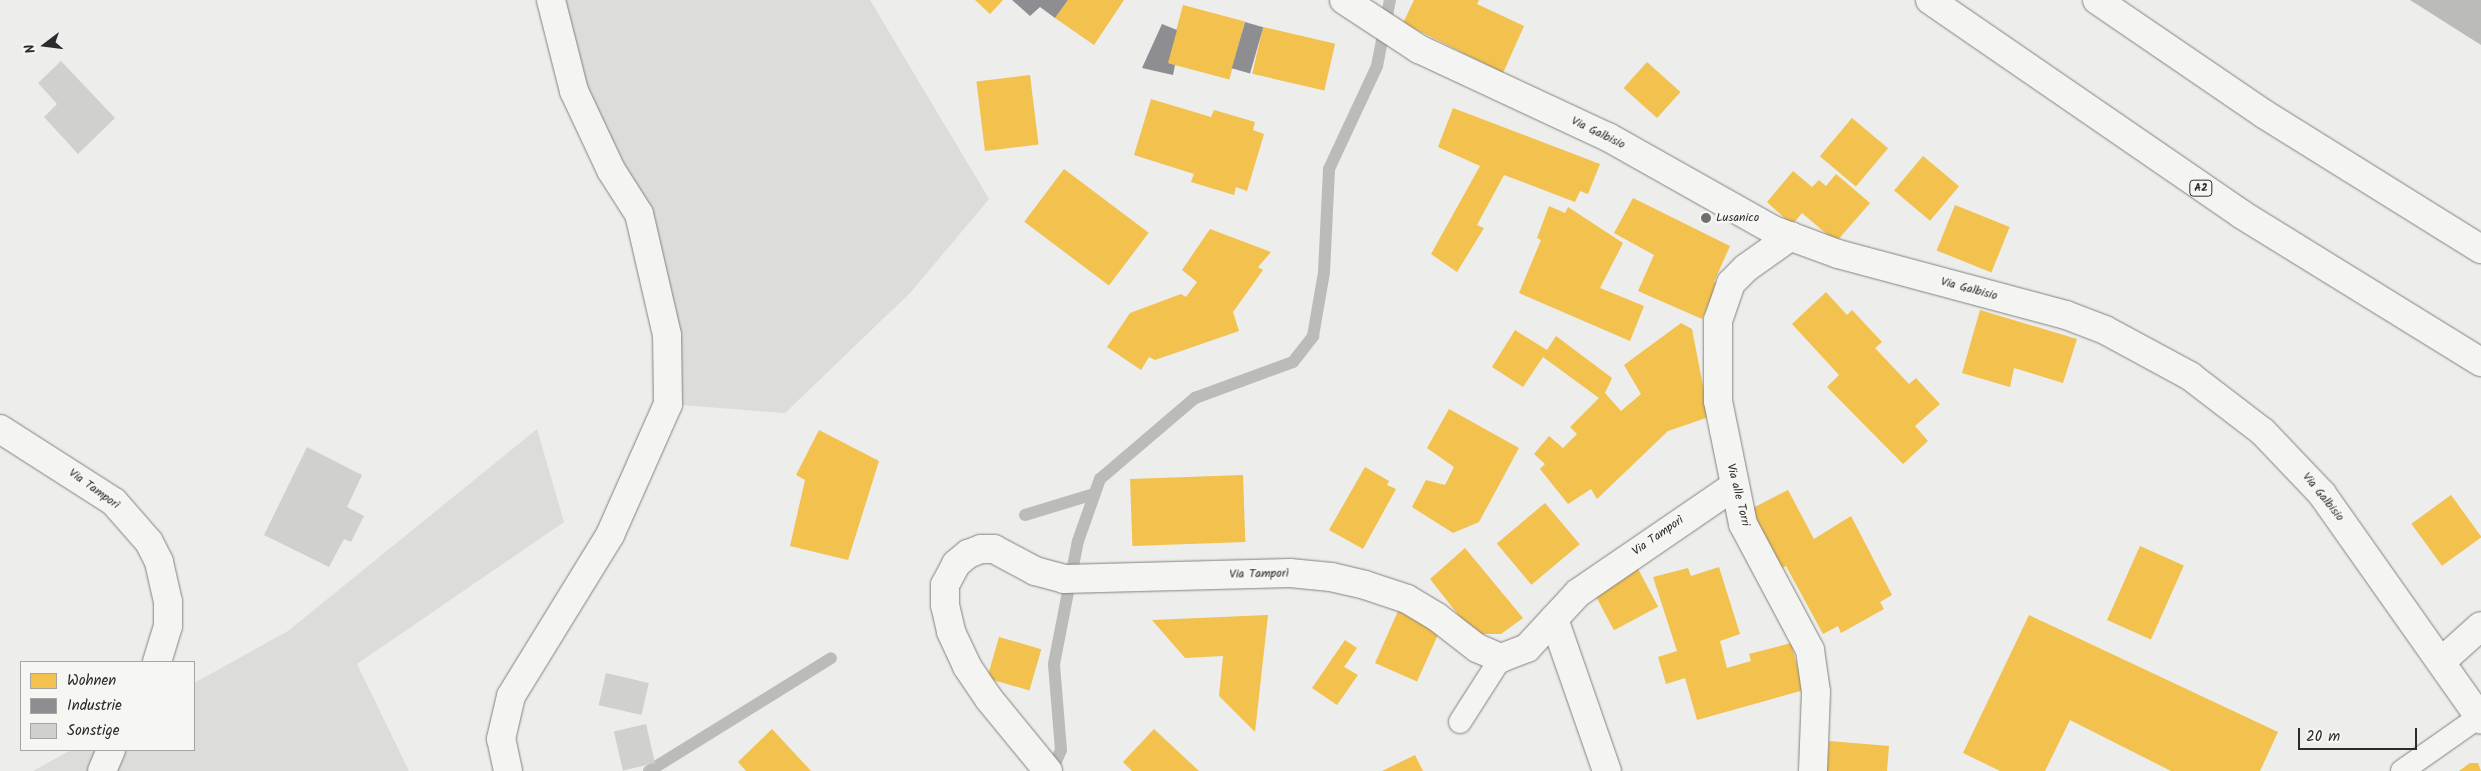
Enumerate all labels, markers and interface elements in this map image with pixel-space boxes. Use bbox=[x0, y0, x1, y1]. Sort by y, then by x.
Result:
north arrow bbox=[20, 20, 70, 70]
text: N bbox=[19, 42, 42, 56]
street label: Via Galbisio bbox=[1569, 114, 1627, 152]
road number: A2 bbox=[2188, 180, 2214, 197]
place label: Lusanico bbox=[1716, 211, 1759, 225]
marker: Lusanico bbox=[1700, 212, 1712, 224]
street label: Via Galbisio bbox=[1939, 275, 1999, 303]
street label: Via alle Torri bbox=[1723, 462, 1753, 528]
street label: Via Tamporì bbox=[66, 466, 122, 512]
street label: Via Galbisio bbox=[2299, 470, 2347, 524]
street label: Via Tamporì bbox=[1630, 513, 1686, 559]
street label: Via Tamporì bbox=[1229, 566, 1289, 582]
legend bbox=[20, 661, 195, 751]
text: Wohnen bbox=[67, 669, 116, 693]
text: Industrie bbox=[67, 694, 122, 718]
scale bar bbox=[2301, 718, 2420, 750]
text: Sonstige bbox=[67, 719, 119, 743]
text: 20 m bbox=[2306, 725, 2340, 749]

